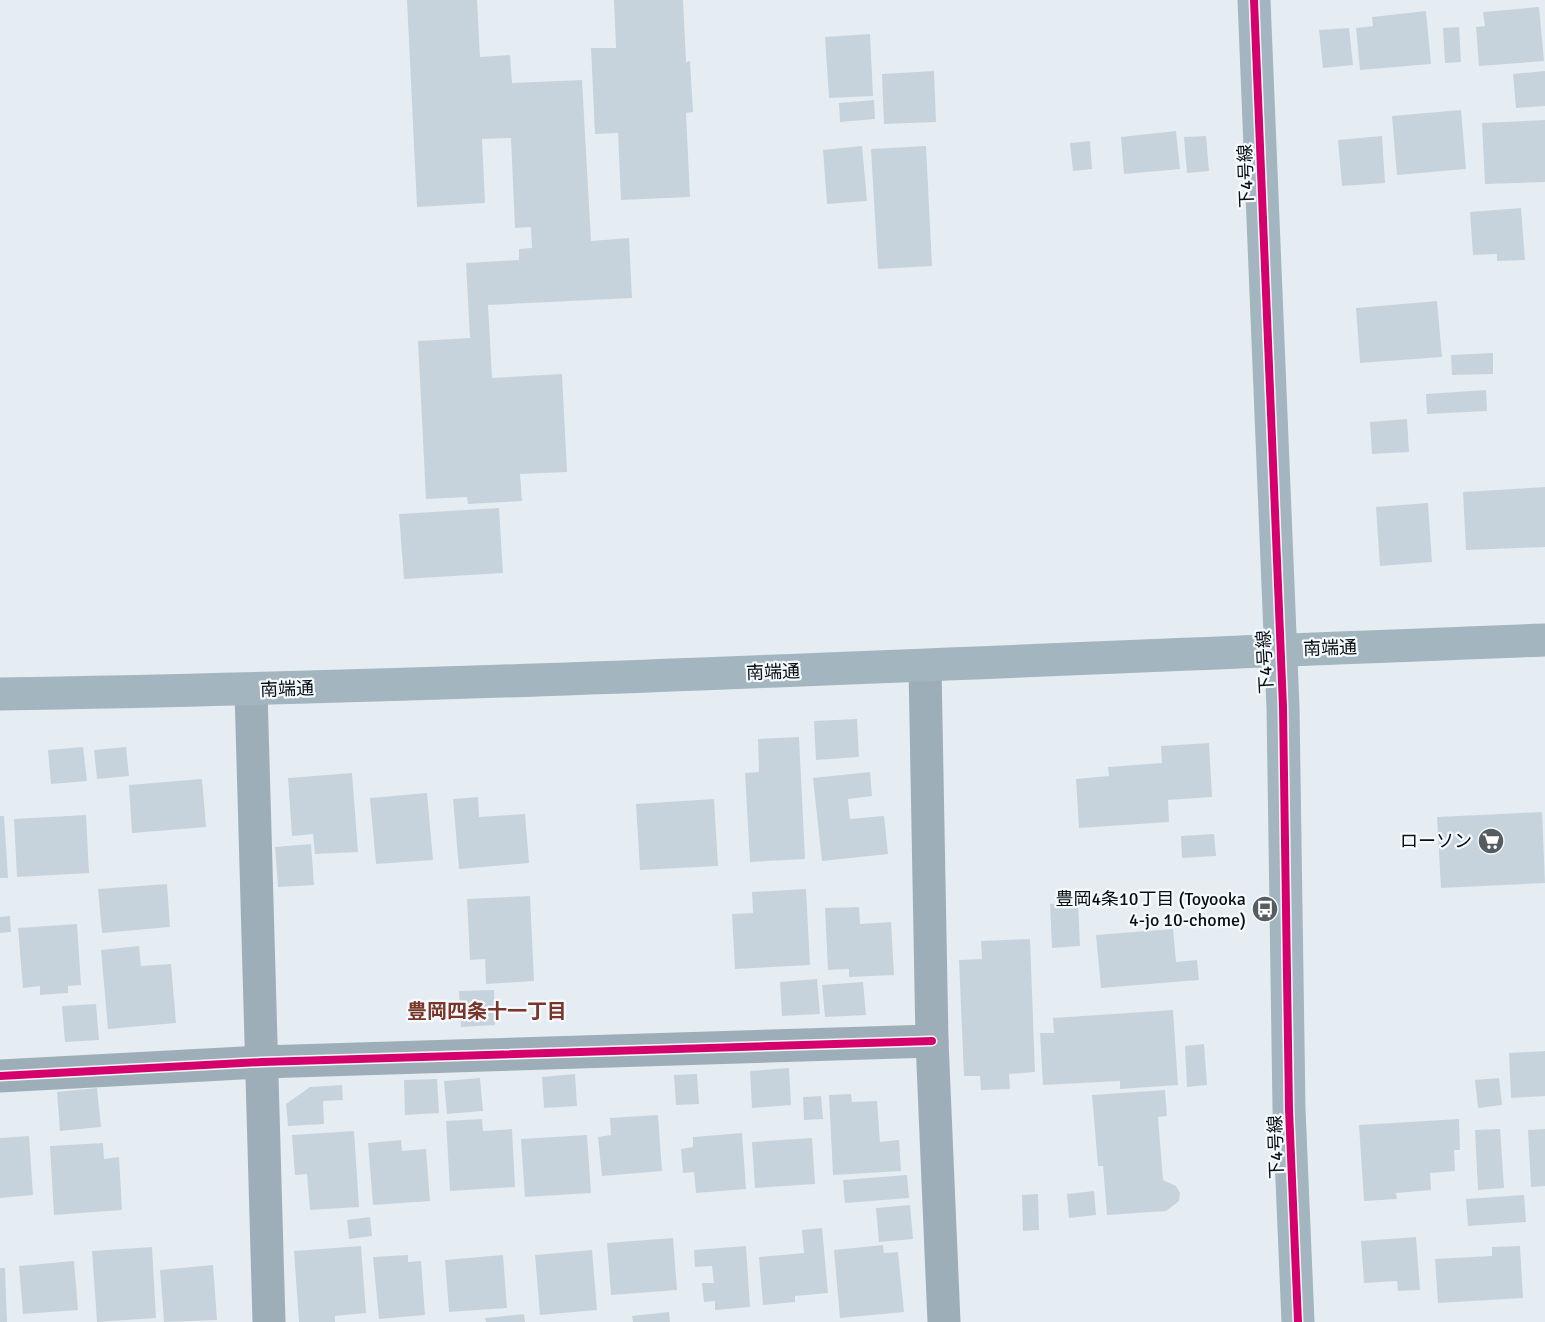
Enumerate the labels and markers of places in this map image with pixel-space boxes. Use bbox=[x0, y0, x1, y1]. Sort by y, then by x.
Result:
supermarket icon: ローソン bbox=[1476, 826, 1506, 856]
place label: ローソン bbox=[1400, 830, 1472, 852]
place label: 豊岡4条10丁目 (Toyooka 4-jo 10-chome) bbox=[1055, 888, 1246, 931]
bus stop icon: 豊岡4条10丁目 (Toyooka 4-jo 10-chome) bbox=[1250, 894, 1280, 924]

